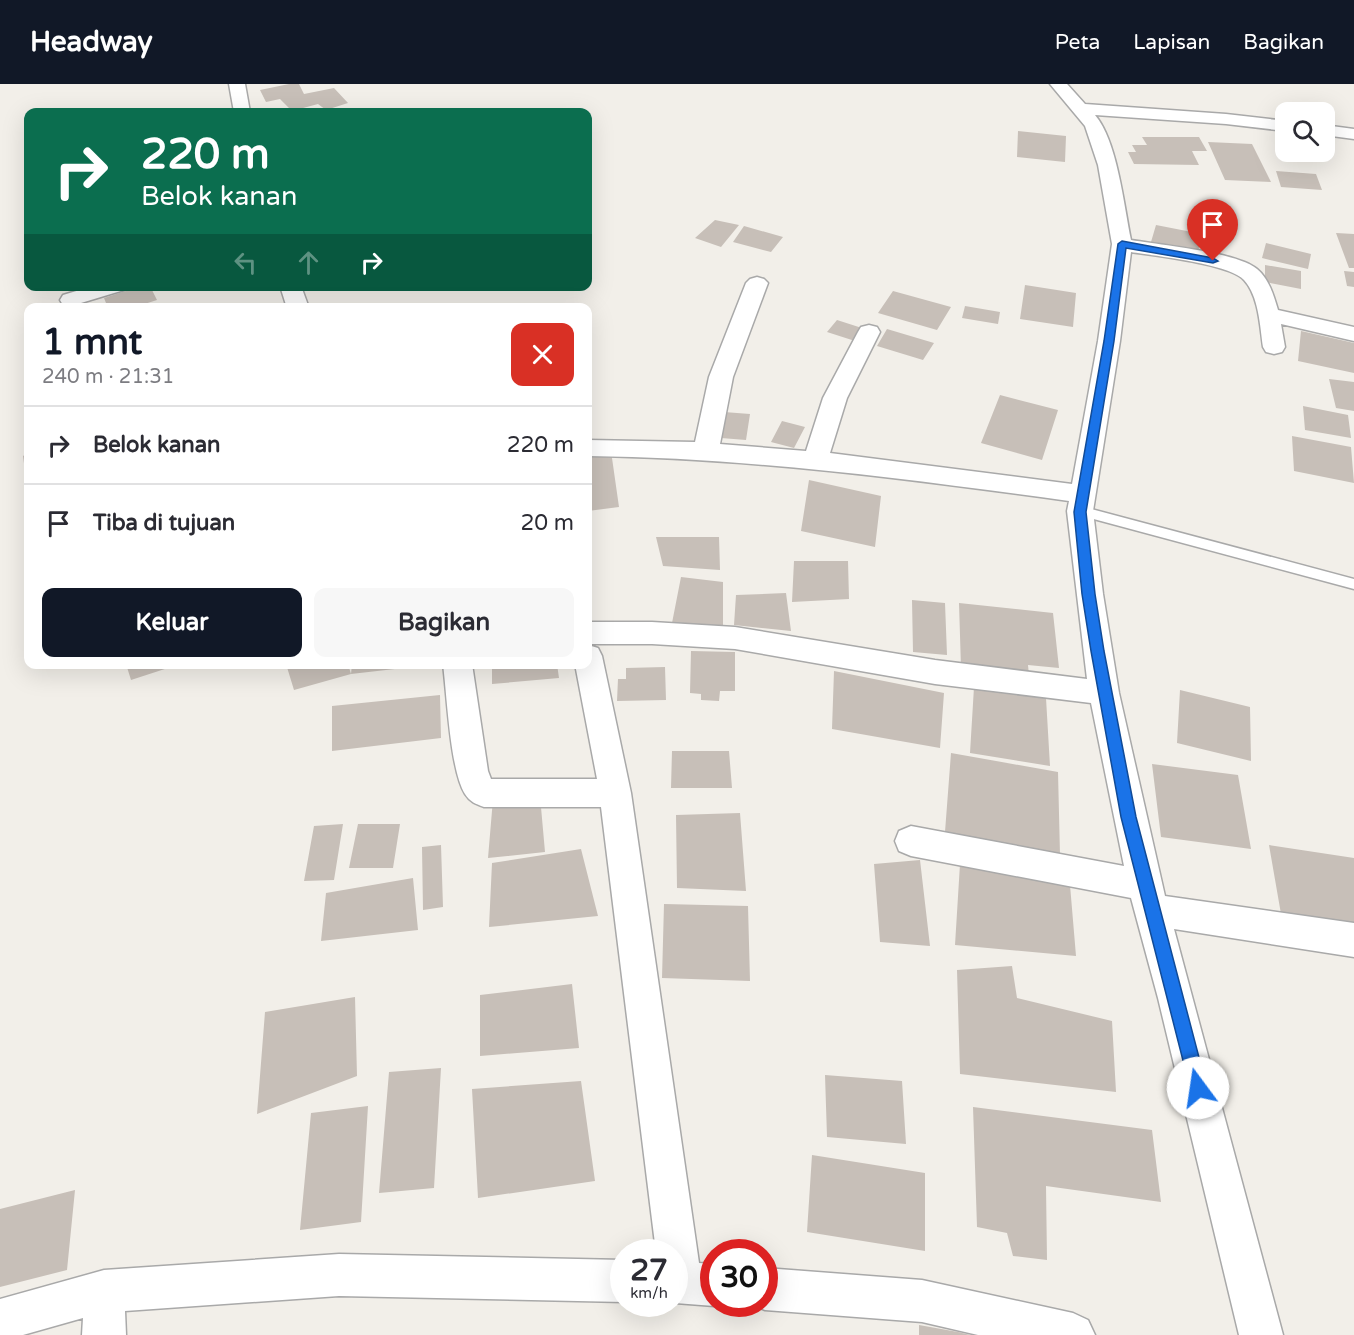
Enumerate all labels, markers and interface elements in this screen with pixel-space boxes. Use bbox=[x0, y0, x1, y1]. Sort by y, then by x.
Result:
text: Headway bbox=[30, 25, 153, 59]
text: Peta bbox=[1055, 30, 1100, 55]
text: Lapisan bbox=[1133, 30, 1210, 55]
text: Bagikan bbox=[1243, 30, 1324, 55]
map controls bbox=[1275, 102, 1335, 162]
button: search bbox=[1275, 102, 1335, 162]
text: 220 m bbox=[141, 129, 270, 180]
icon: right bbox=[42, 132, 120, 210]
text: Belok kanan bbox=[141, 180, 297, 213]
pin bbox=[1187, 199, 1238, 261]
icon: arrive bbox=[1196, 208, 1229, 241]
icon: left bbox=[229, 246, 262, 279]
icon: ahead bbox=[292, 246, 325, 279]
icon: right bbox=[355, 246, 388, 279]
text: 1 mnt bbox=[42, 321, 142, 364]
button: close bbox=[511, 323, 574, 386]
text: 240 m · 21:31 bbox=[42, 365, 174, 389]
icon: right bbox=[42, 429, 75, 462]
text: Belok kanan bbox=[93, 432, 220, 458]
text: 220 m bbox=[507, 432, 574, 458]
icon: arrive bbox=[42, 507, 75, 540]
text: Tiba di tujuan bbox=[93, 510, 235, 536]
text: 20 m bbox=[520, 510, 574, 536]
button: Keluar bbox=[42, 588, 302, 657]
button: Bagikan bbox=[314, 588, 574, 657]
position arrow bbox=[1166, 1056, 1230, 1120]
speed limit sign: 30 bbox=[700, 1239, 778, 1317]
text: 27 bbox=[630, 1252, 668, 1289]
text: km/h bbox=[630, 1284, 668, 1302]

